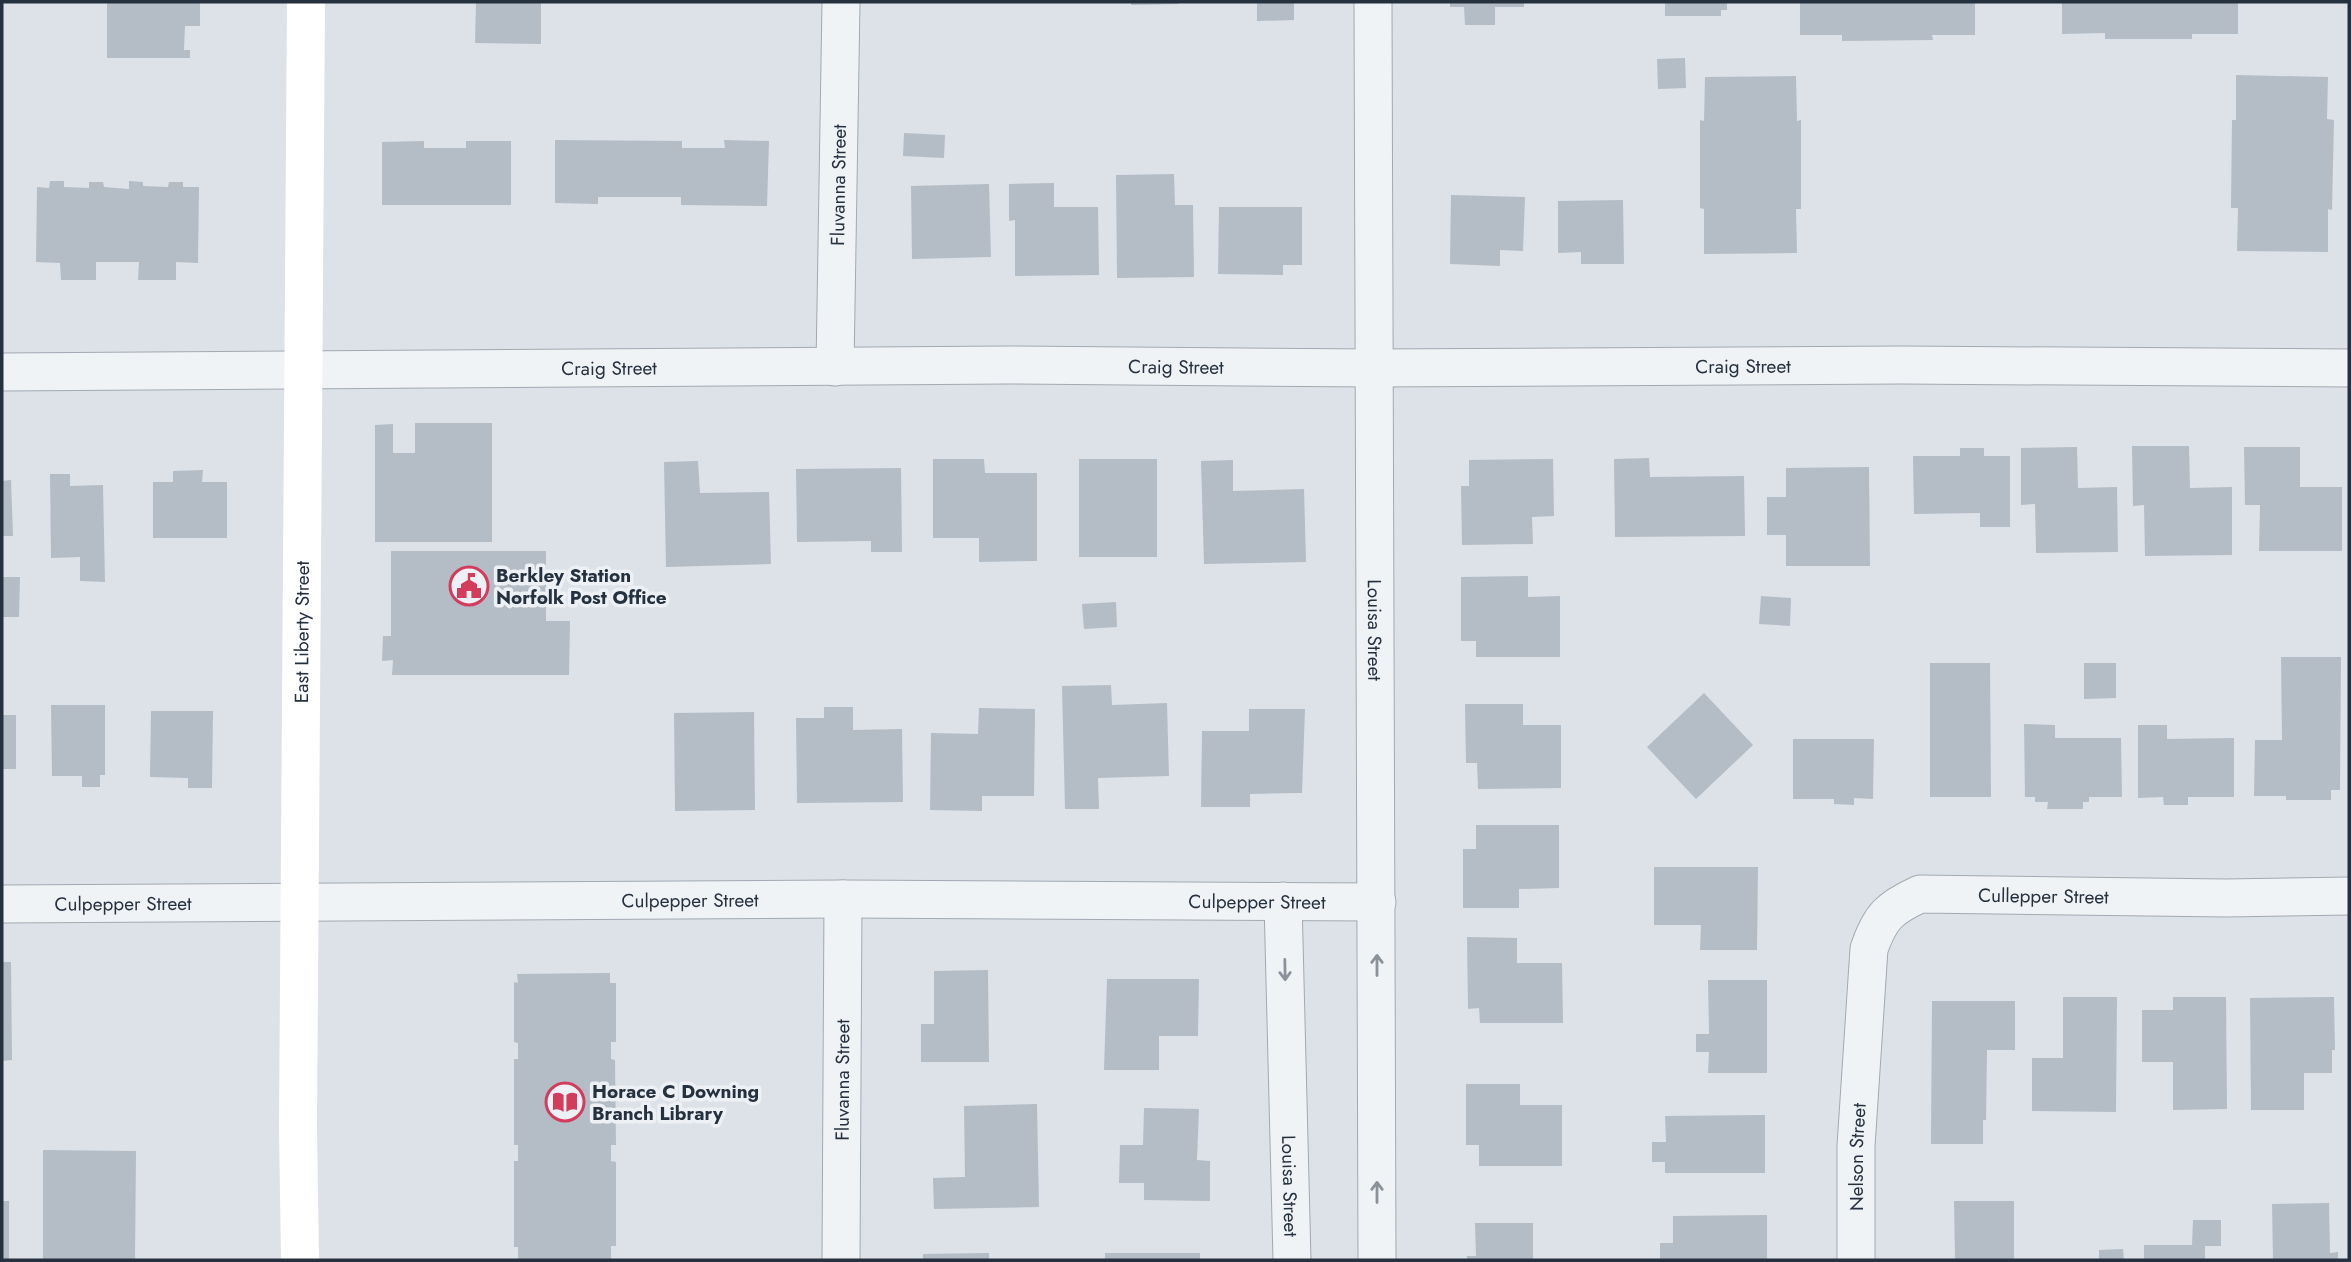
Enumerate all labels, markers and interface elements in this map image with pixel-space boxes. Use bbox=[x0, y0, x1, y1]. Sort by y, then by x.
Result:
street label: Fluvanna Street bbox=[824, 124, 853, 246]
street label: Craig Street bbox=[1128, 353, 1224, 381]
street label: Craig Street bbox=[1695, 353, 1791, 380]
street label: Craig Street bbox=[561, 354, 657, 382]
street label: East Liberty Street bbox=[288, 560, 316, 703]
place label: Berkley Station Norfolk Post Office bbox=[496, 562, 667, 611]
public building icon: Berkley Station Norfolk Post Office bbox=[448, 565, 490, 607]
street label: Louisa Street bbox=[1361, 579, 1388, 681]
street label: Cullepper Street bbox=[1978, 882, 2109, 910]
street label: Culpepper Street bbox=[621, 886, 759, 914]
street label: Culpepper Street bbox=[1188, 888, 1326, 916]
street label: Culpepper Street bbox=[54, 890, 192, 918]
one-way arrow bbox=[1370, 953, 1384, 976]
one-way arrow bbox=[1278, 958, 1292, 981]
street label: Fluvanna Street bbox=[829, 1019, 856, 1141]
place label: Horace C Downing Branch Library bbox=[592, 1078, 759, 1127]
library icon: Horace C Downing Branch Library bbox=[544, 1081, 586, 1123]
street label: Nelson Street bbox=[1843, 1102, 1873, 1211]
street label: Louisa Street bbox=[1275, 1135, 1304, 1238]
one-way arrow bbox=[1370, 1181, 1384, 1204]

